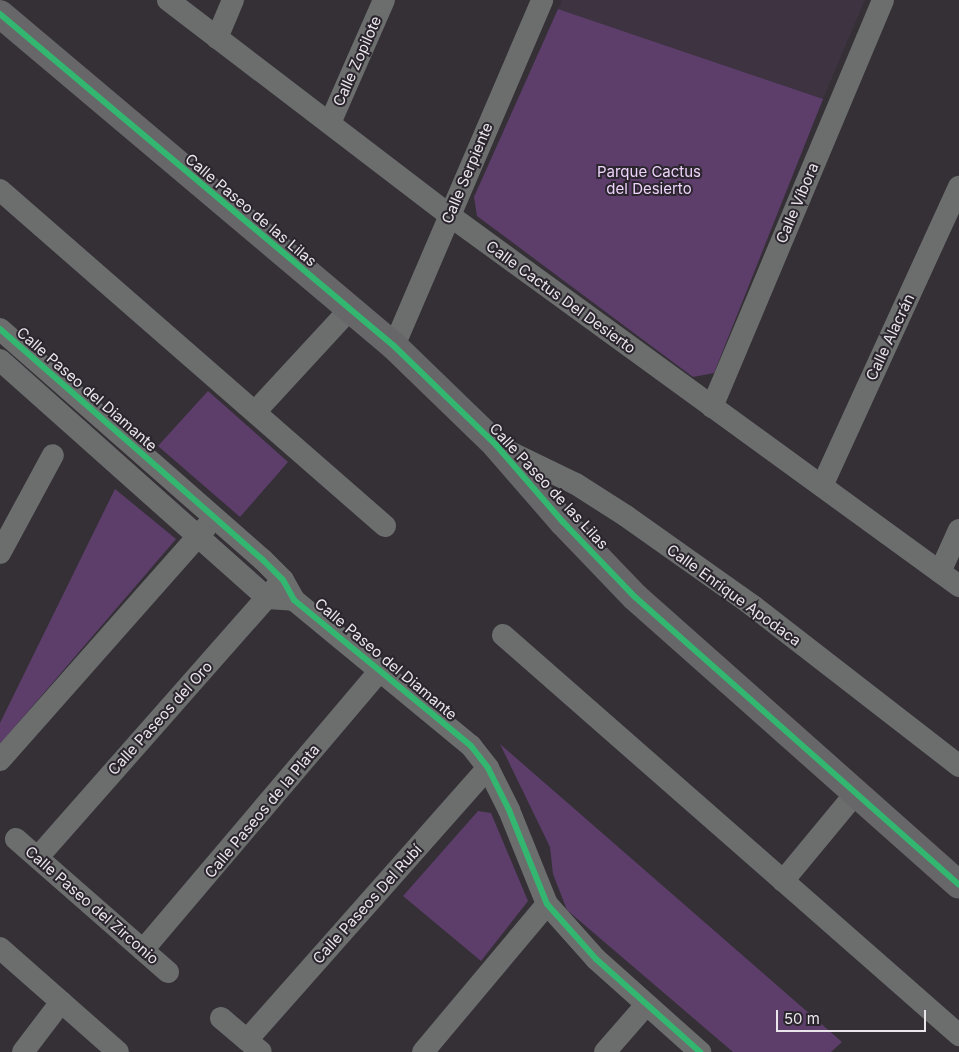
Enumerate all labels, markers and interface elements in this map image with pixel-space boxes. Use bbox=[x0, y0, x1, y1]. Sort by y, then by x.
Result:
street label: Calle Zopilote bbox=[329, 13, 385, 109]
street label: Calle Serpiente bbox=[438, 120, 496, 226]
street label: Calle Paseo de las Lilas bbox=[182, 150, 320, 270]
street label: Calle Víbora bbox=[772, 160, 822, 246]
park label: Parque Cactus del Desierto bbox=[597, 162, 701, 197]
street label: Calle Cactus Del Desierto bbox=[483, 237, 639, 357]
street label: Calle Alacrán bbox=[862, 291, 918, 383]
street label: Calle Paseo del Diamante bbox=[13, 323, 161, 455]
street label: Calle Paseo de las Lilas bbox=[486, 419, 612, 553]
street label: Calle Enrique Apodaca bbox=[663, 540, 805, 650]
street label: Calle Paseo del Diamante bbox=[311, 594, 461, 724]
street label: Calle Paseos del Oro bbox=[104, 657, 216, 779]
street label: Calle Paseos de la Plata bbox=[201, 741, 323, 881]
street label: Calle Paseos Del Rubí bbox=[309, 841, 425, 967]
street label: Calle Paseo del Zirconio bbox=[22, 842, 162, 968]
scale bar bbox=[779, 1000, 929, 1032]
text: 50 m bbox=[784, 1009, 820, 1028]

